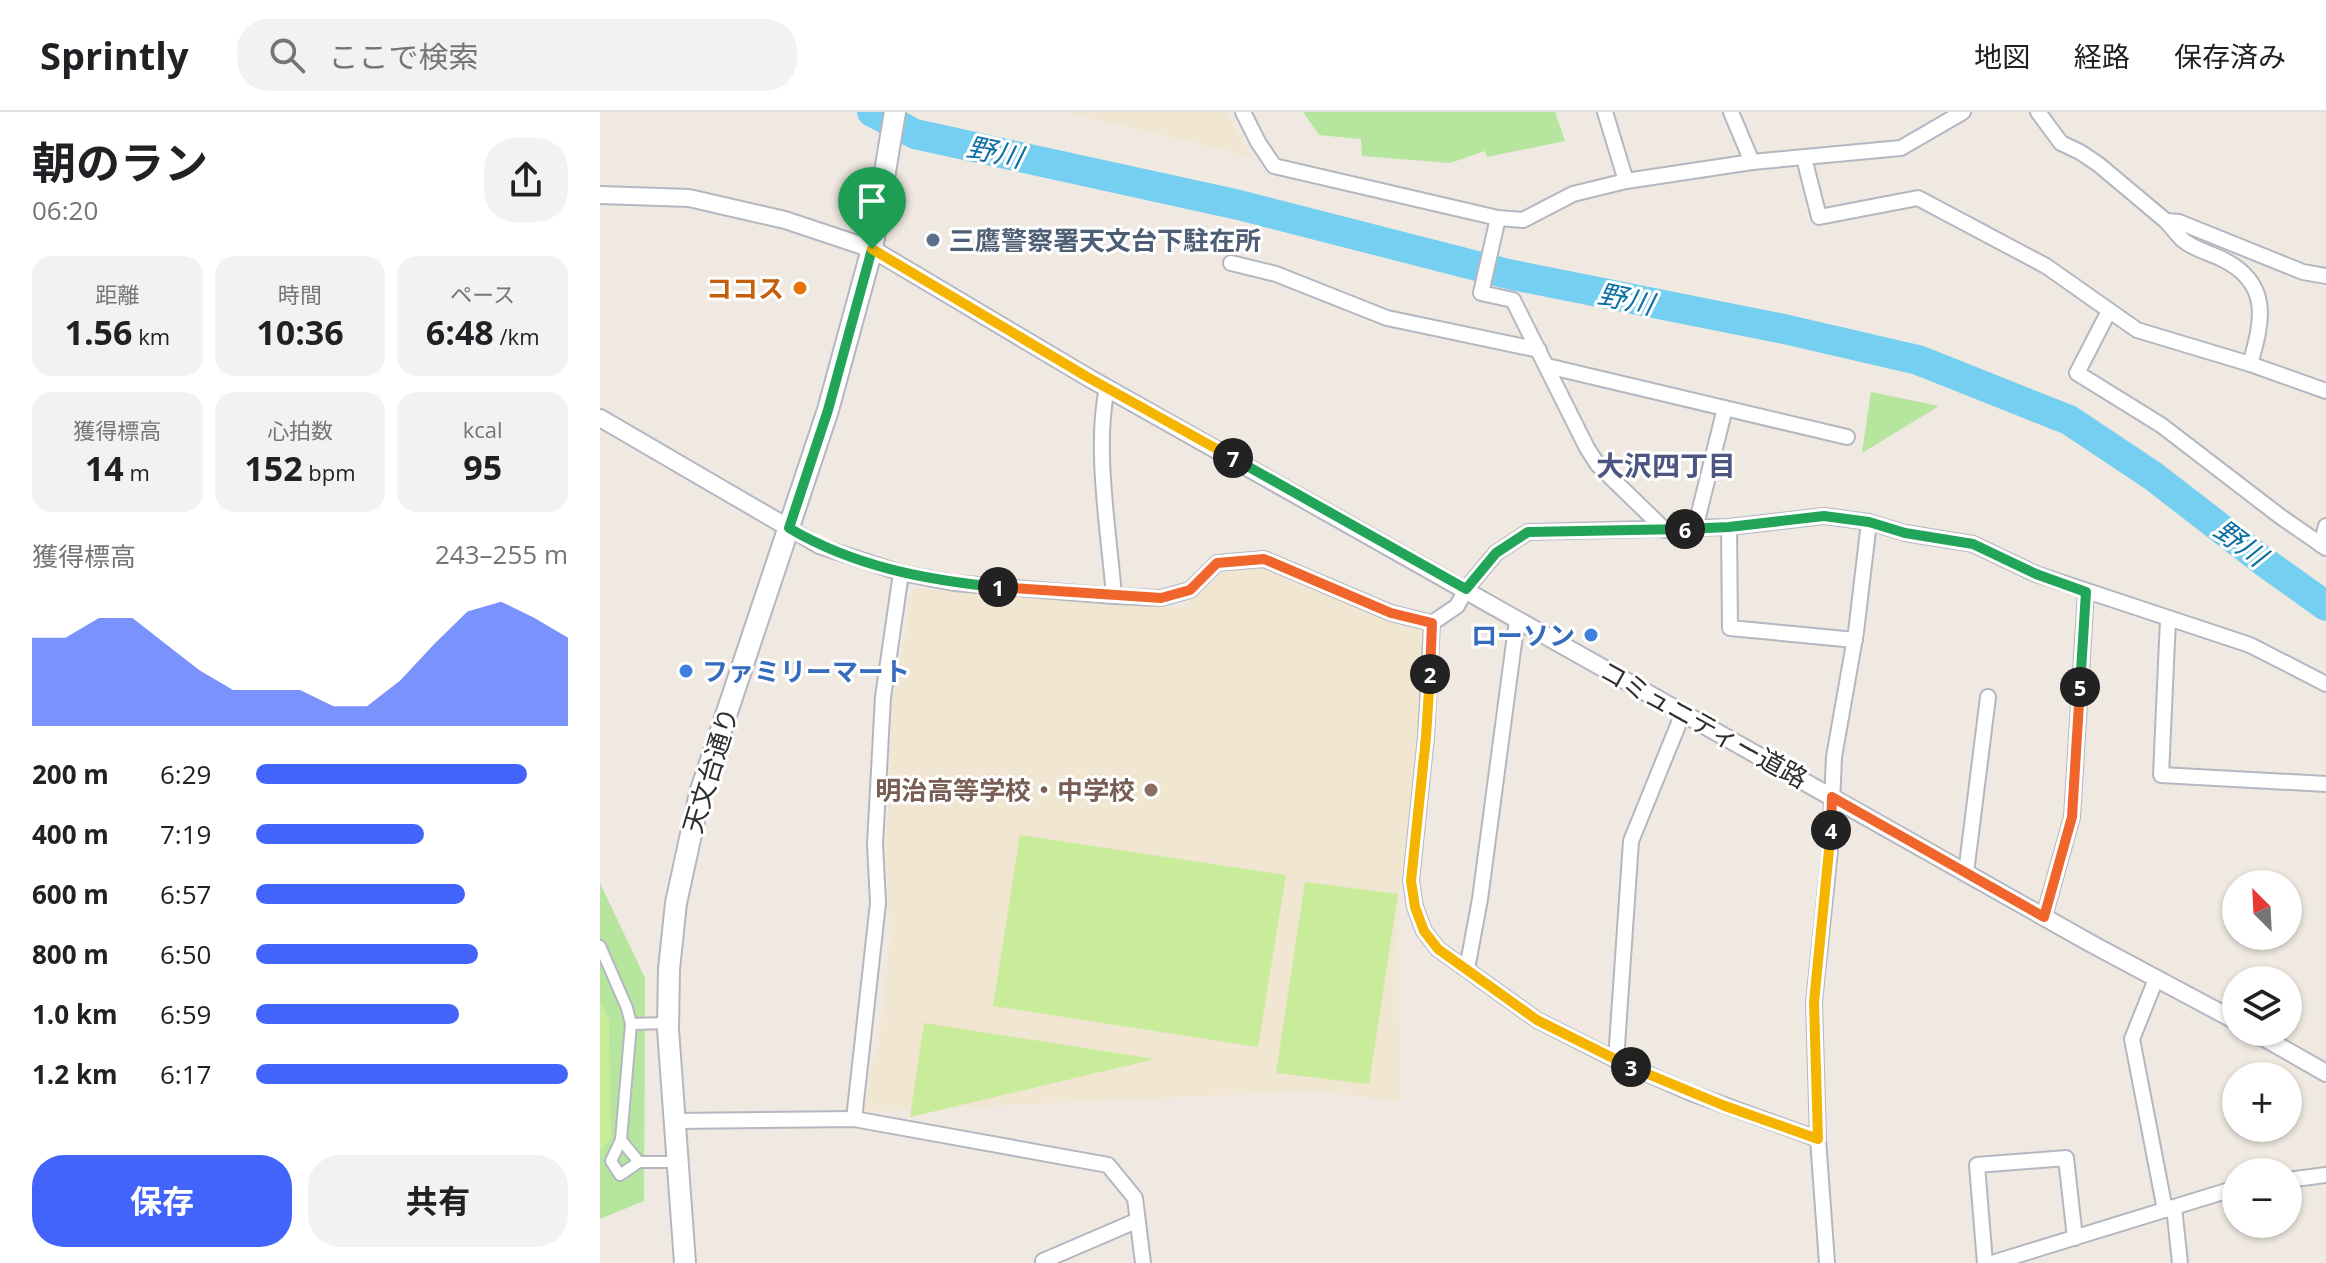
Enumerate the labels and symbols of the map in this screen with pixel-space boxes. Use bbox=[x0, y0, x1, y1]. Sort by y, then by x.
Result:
water label: 野川 bbox=[964, 127, 1029, 176]
pin bbox=[838, 167, 906, 249]
place label: 三鷹警察署天文台下駐在所 bbox=[949, 222, 1261, 258]
marker: 三鷹警察署天文台下駐在所 bbox=[924, 231, 942, 249]
place label: ココス bbox=[706, 270, 784, 306]
water label: 野川 bbox=[1595, 274, 1660, 323]
marker: ココス bbox=[791, 279, 809, 297]
pin: 7 bbox=[1213, 438, 1253, 478]
district label: 大沢四丁目 bbox=[1596, 446, 1736, 484]
pin: 6 bbox=[1665, 509, 1705, 549]
water label: 野川 bbox=[2207, 510, 2277, 576]
pin: 1 bbox=[978, 567, 1018, 607]
place label: ローソン bbox=[1471, 617, 1575, 653]
marker: ローソン bbox=[1582, 626, 1600, 644]
street label: コミュニティー道路 bbox=[1594, 652, 1814, 796]
place label: ファミリーマート bbox=[702, 653, 910, 689]
pin: 2 bbox=[1410, 654, 1450, 694]
marker: ファミリーマート bbox=[677, 662, 695, 680]
pin: 5 bbox=[2060, 667, 2100, 707]
street label: 天文台通り bbox=[674, 703, 746, 837]
place label: 明治高等学校・中学校 bbox=[875, 772, 1135, 808]
marker: 明治高等学校・中学校 bbox=[1142, 781, 1160, 799]
pin: 4 bbox=[1811, 810, 1851, 850]
north arrow bbox=[2222, 870, 2302, 950]
pin: 3 bbox=[1611, 1047, 1651, 1087]

